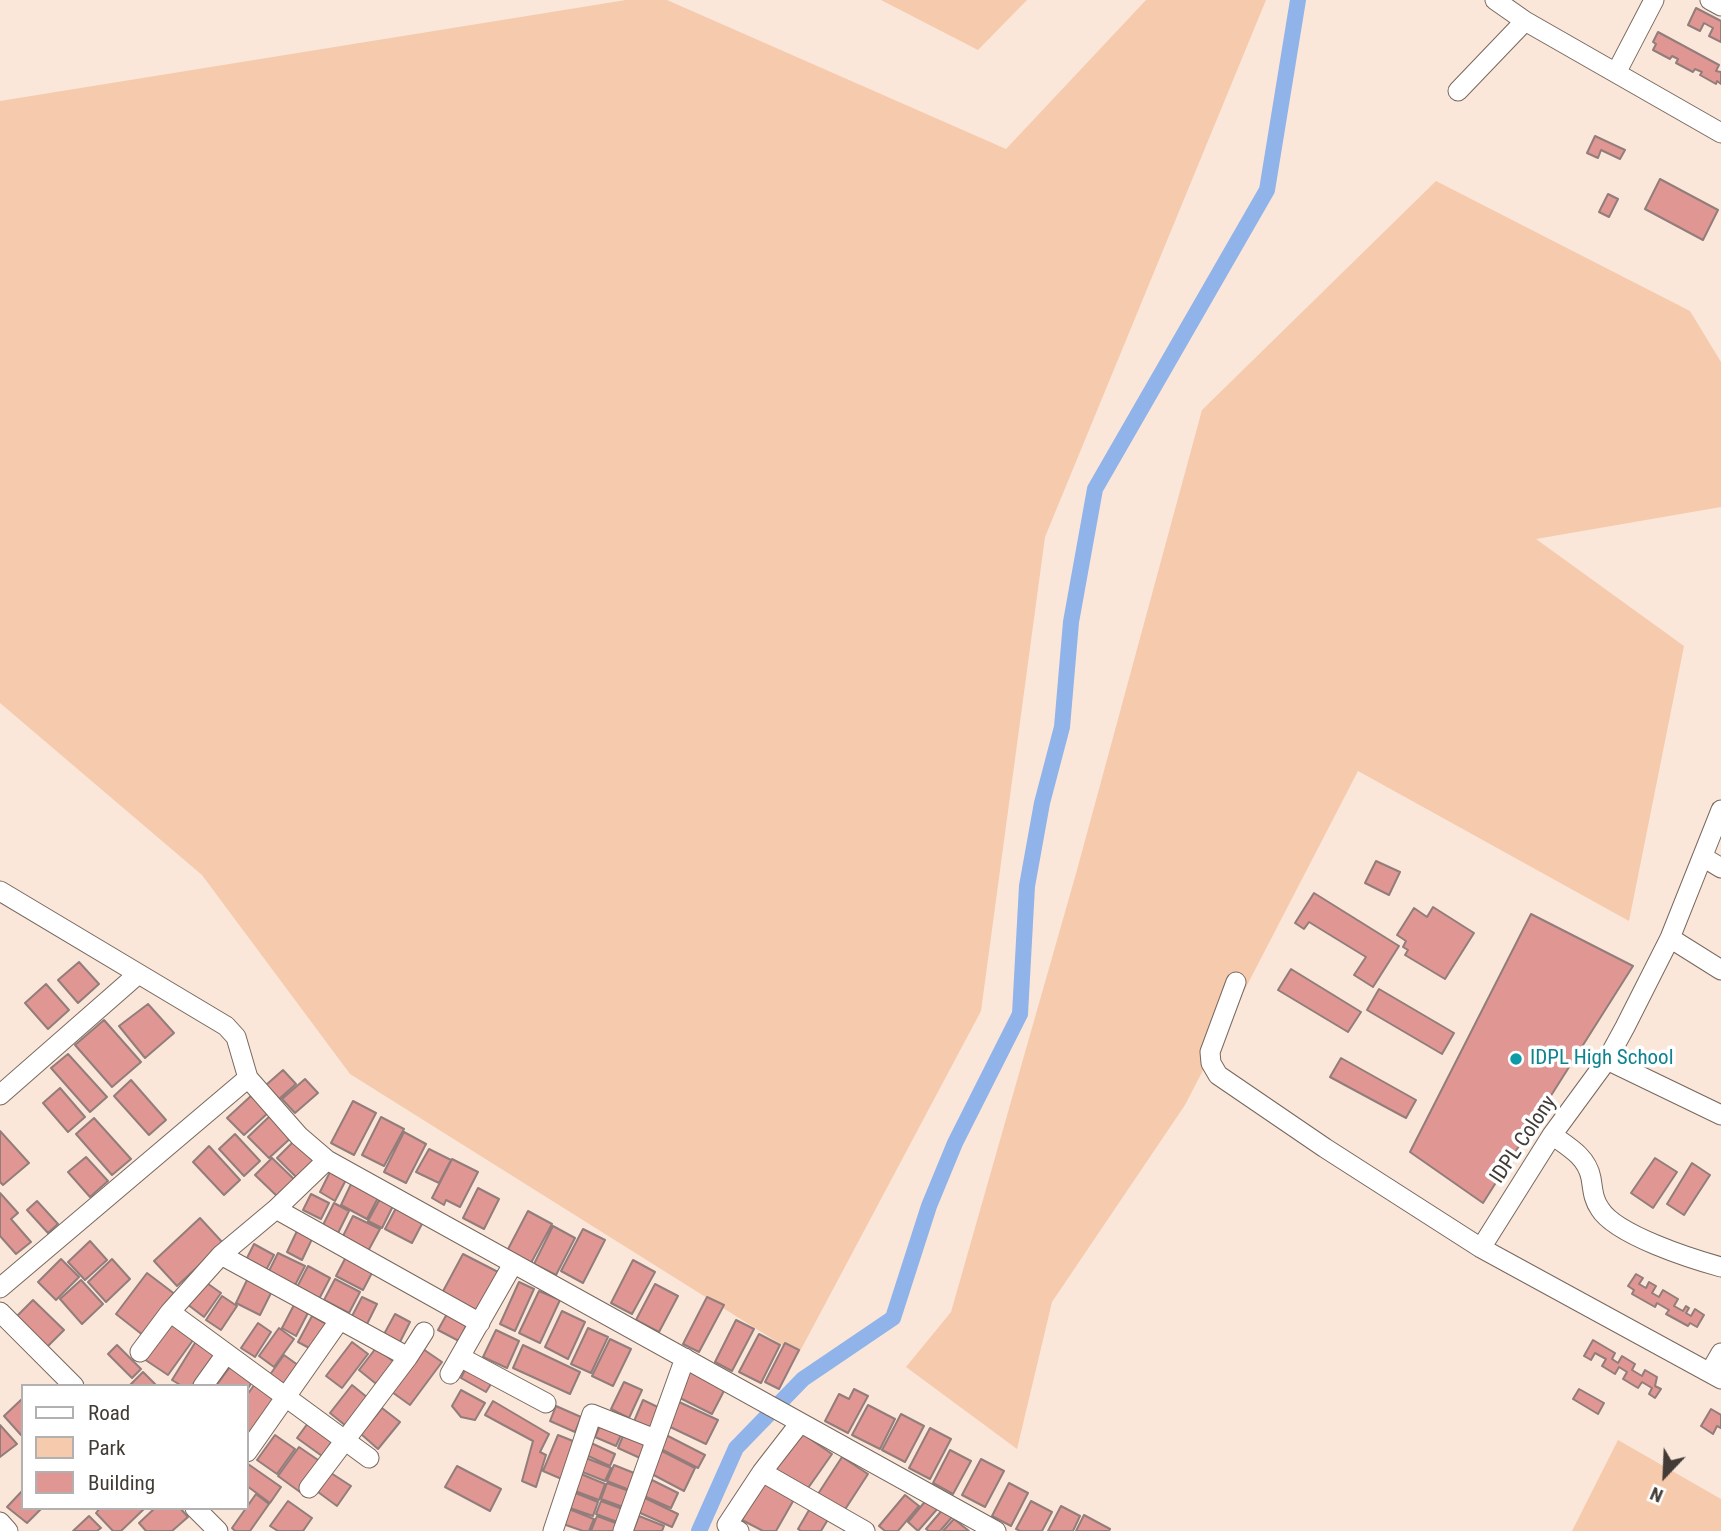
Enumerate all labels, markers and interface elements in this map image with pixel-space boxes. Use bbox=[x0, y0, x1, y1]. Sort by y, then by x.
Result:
place label: IDPL High School bbox=[1530, 1046, 1673, 1072]
marker: IDPL High School bbox=[1508, 1051, 1524, 1067]
street label: IDPL Colony bbox=[1485, 1091, 1563, 1189]
legend bbox=[21, 1384, 248, 1510]
text: Road bbox=[88, 1401, 130, 1425]
text: Park bbox=[88, 1436, 125, 1460]
north arrow bbox=[1630, 1440, 1700, 1510]
text: Building bbox=[88, 1471, 155, 1495]
text: N bbox=[1647, 1482, 1666, 1508]

